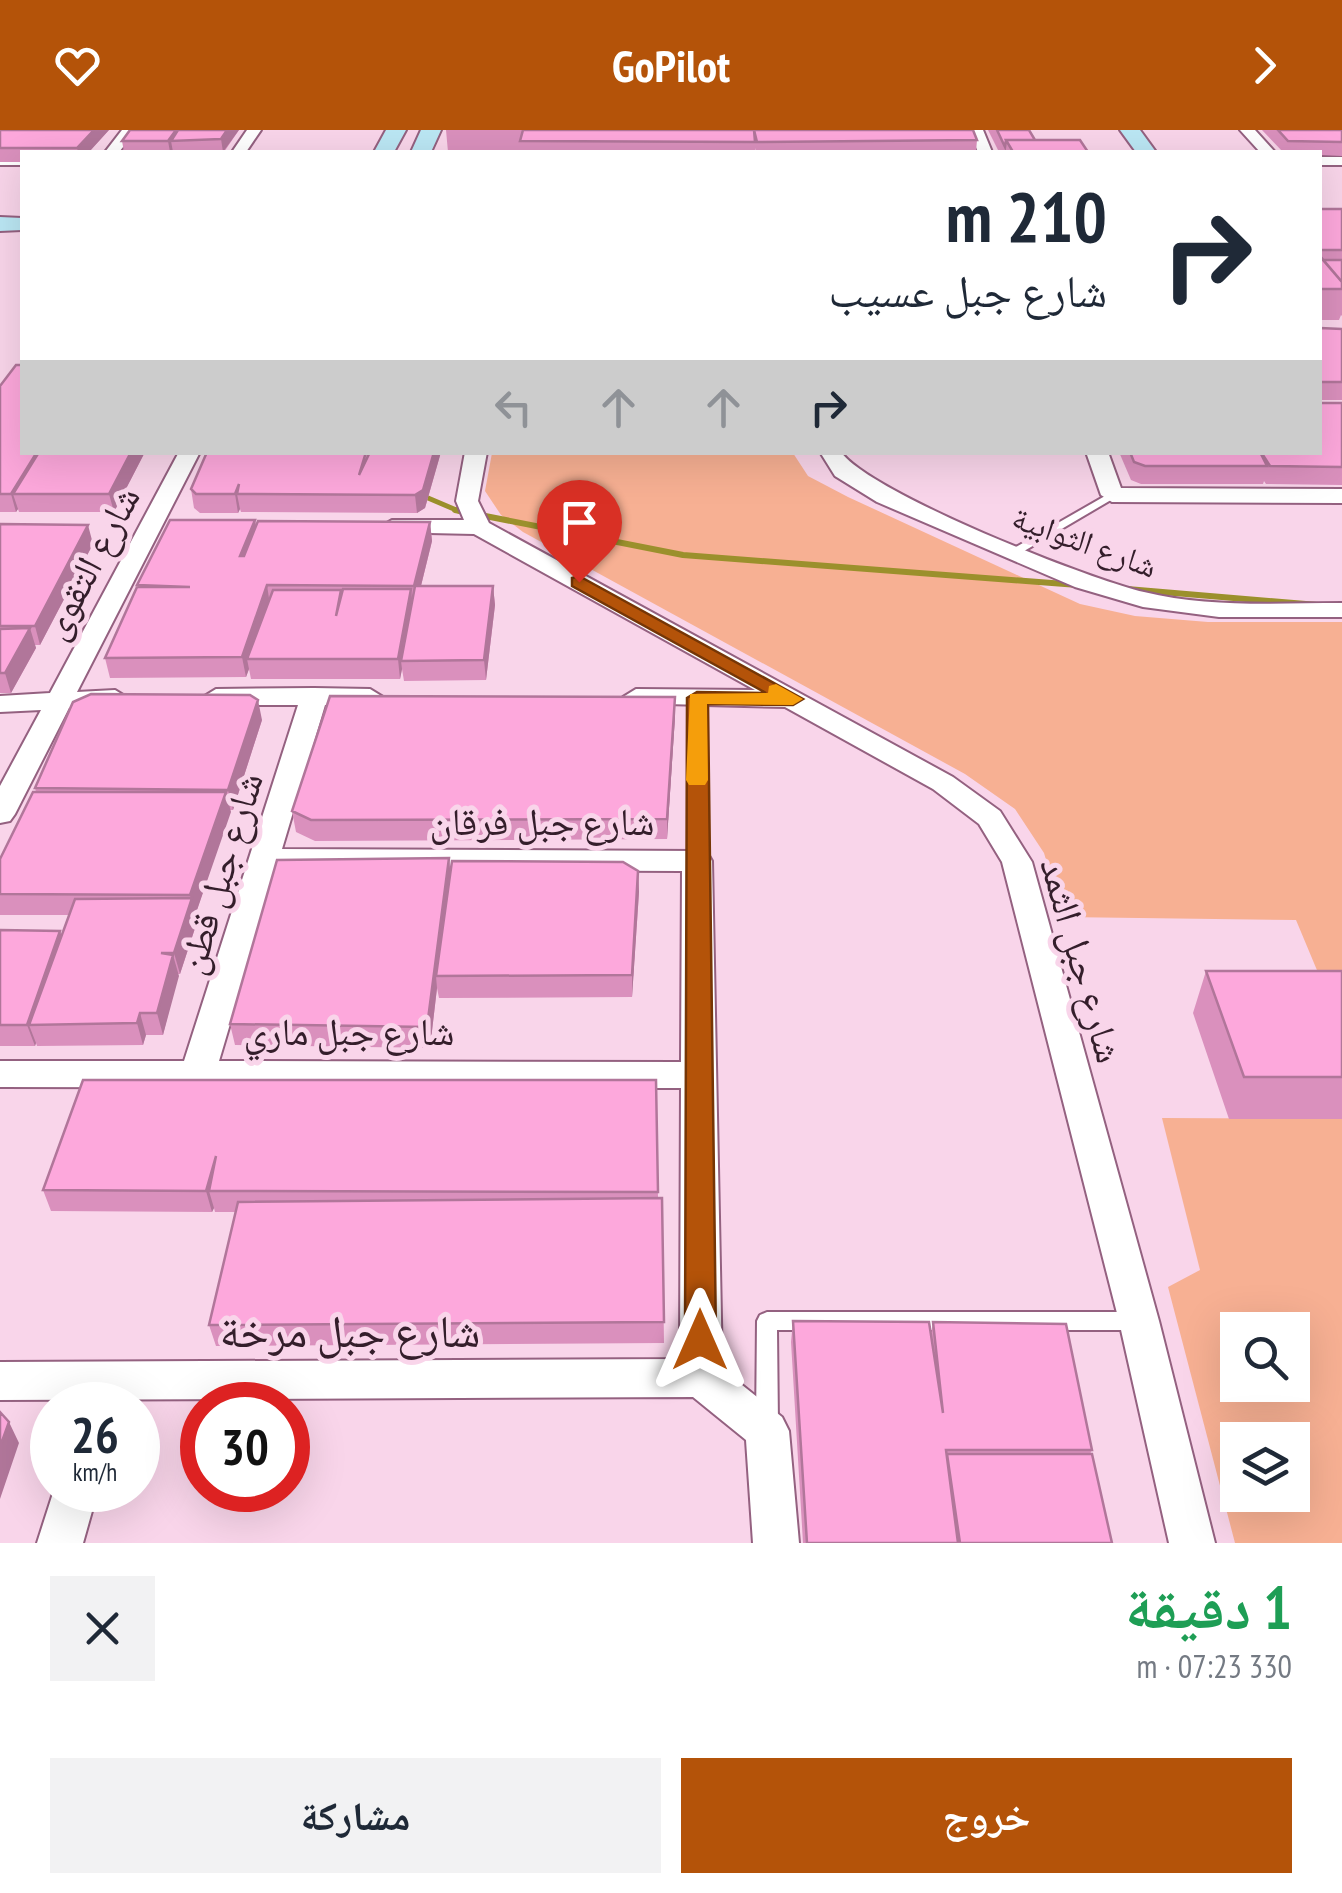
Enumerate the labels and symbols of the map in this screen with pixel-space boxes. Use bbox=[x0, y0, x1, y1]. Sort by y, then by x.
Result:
street label: شارع التقوى bbox=[28, 477, 151, 648]
pin bbox=[537, 480, 622, 583]
street label: شارع الثوابية bbox=[1007, 495, 1163, 587]
street label: شارع جبل قطن bbox=[165, 766, 274, 980]
street label: شارع جبل فرقان bbox=[429, 796, 655, 846]
street label: شارع جبل الثمد bbox=[1029, 852, 1136, 1068]
street label: شارع جبل ماري bbox=[243, 1006, 455, 1061]
position arrow bbox=[648, 1288, 752, 1392]
street label: شارع جبل مرخة bbox=[220, 1301, 480, 1360]
speed limit sign: 30 bbox=[180, 1382, 310, 1512]

